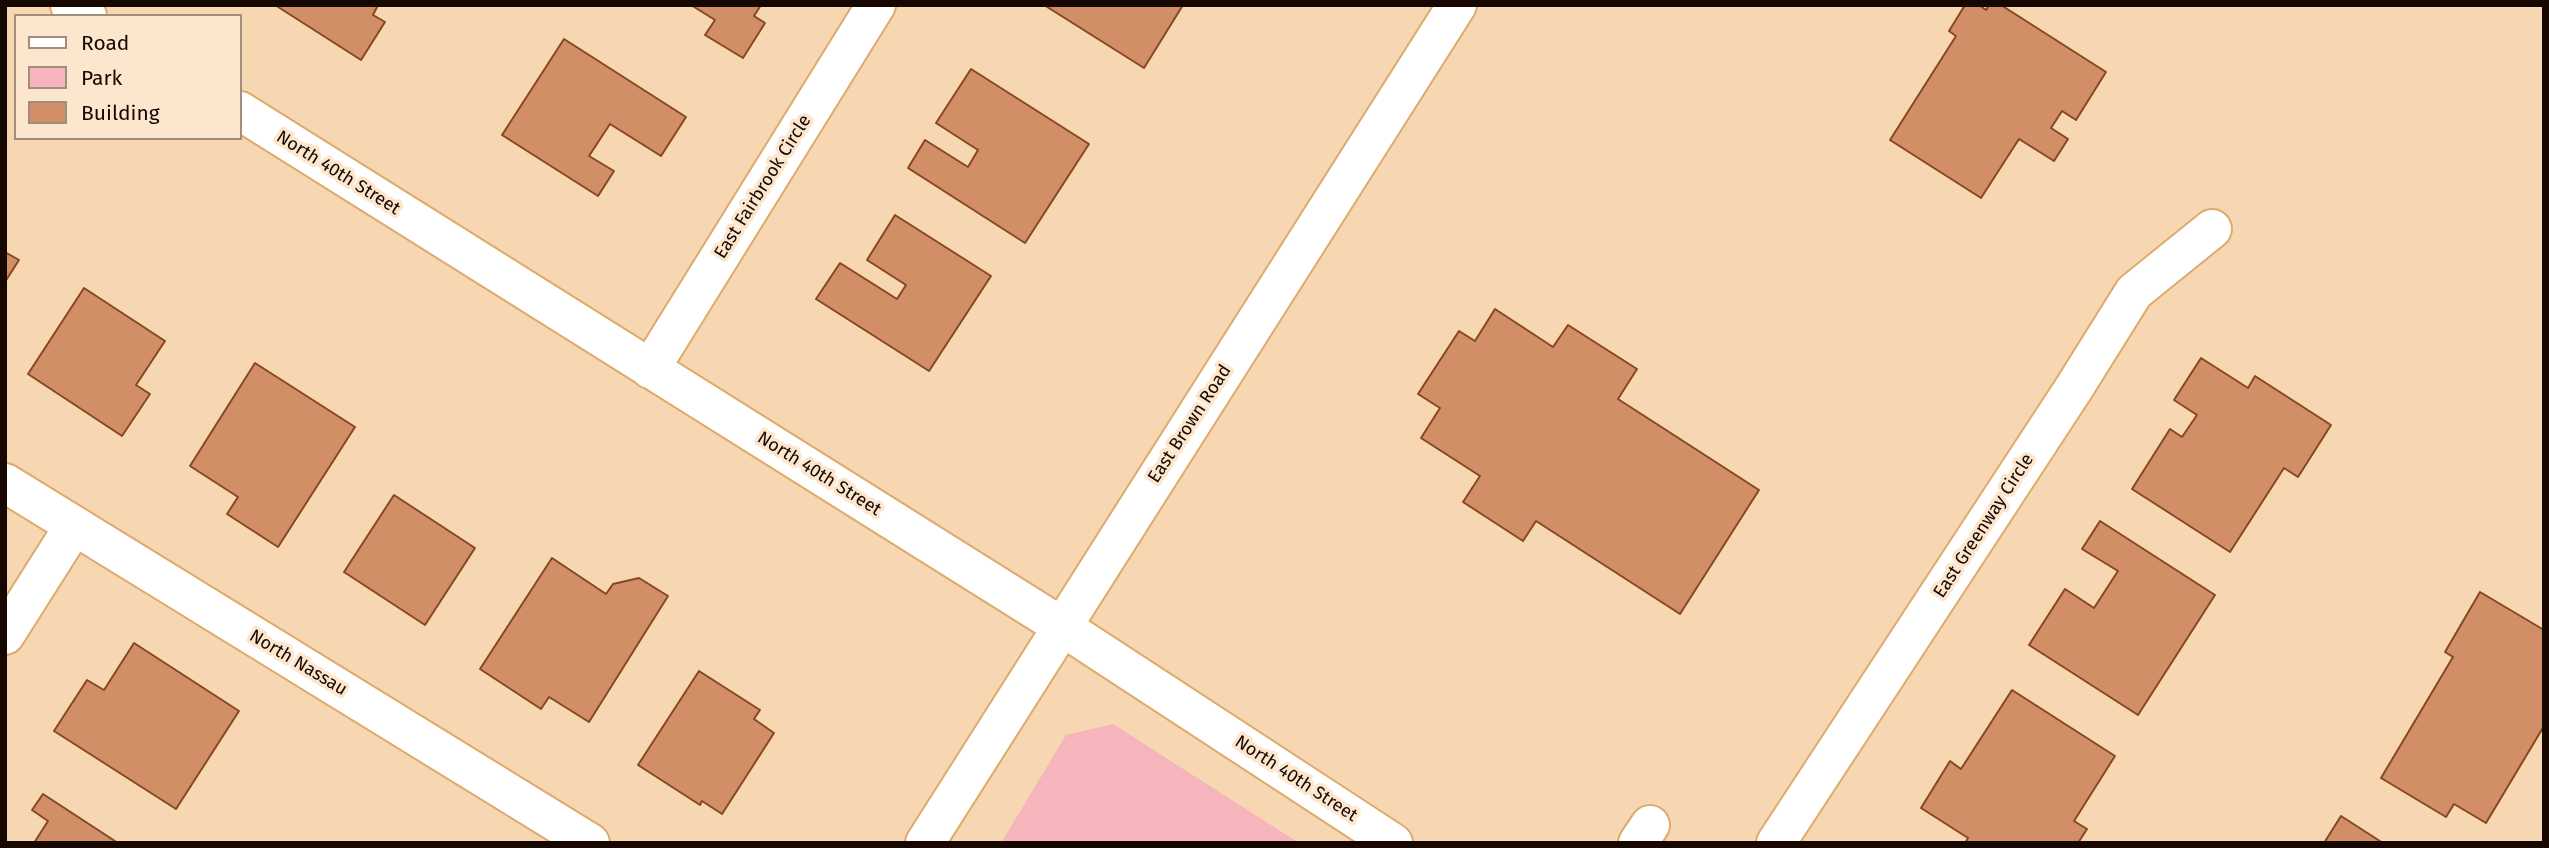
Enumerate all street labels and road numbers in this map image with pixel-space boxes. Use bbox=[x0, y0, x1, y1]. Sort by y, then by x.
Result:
street label: East Fairbrook Circle bbox=[710, 111, 816, 263]
street label: North 40th Street bbox=[272, 126, 404, 220]
street label: East Brown Road bbox=[1144, 361, 1236, 487]
street label: North 40th Street bbox=[753, 427, 885, 521]
street label: East Greenway Circle bbox=[1929, 450, 2039, 602]
street label: North Nassau bbox=[245, 625, 351, 701]
street label: North 40th Street bbox=[1231, 731, 1361, 827]

